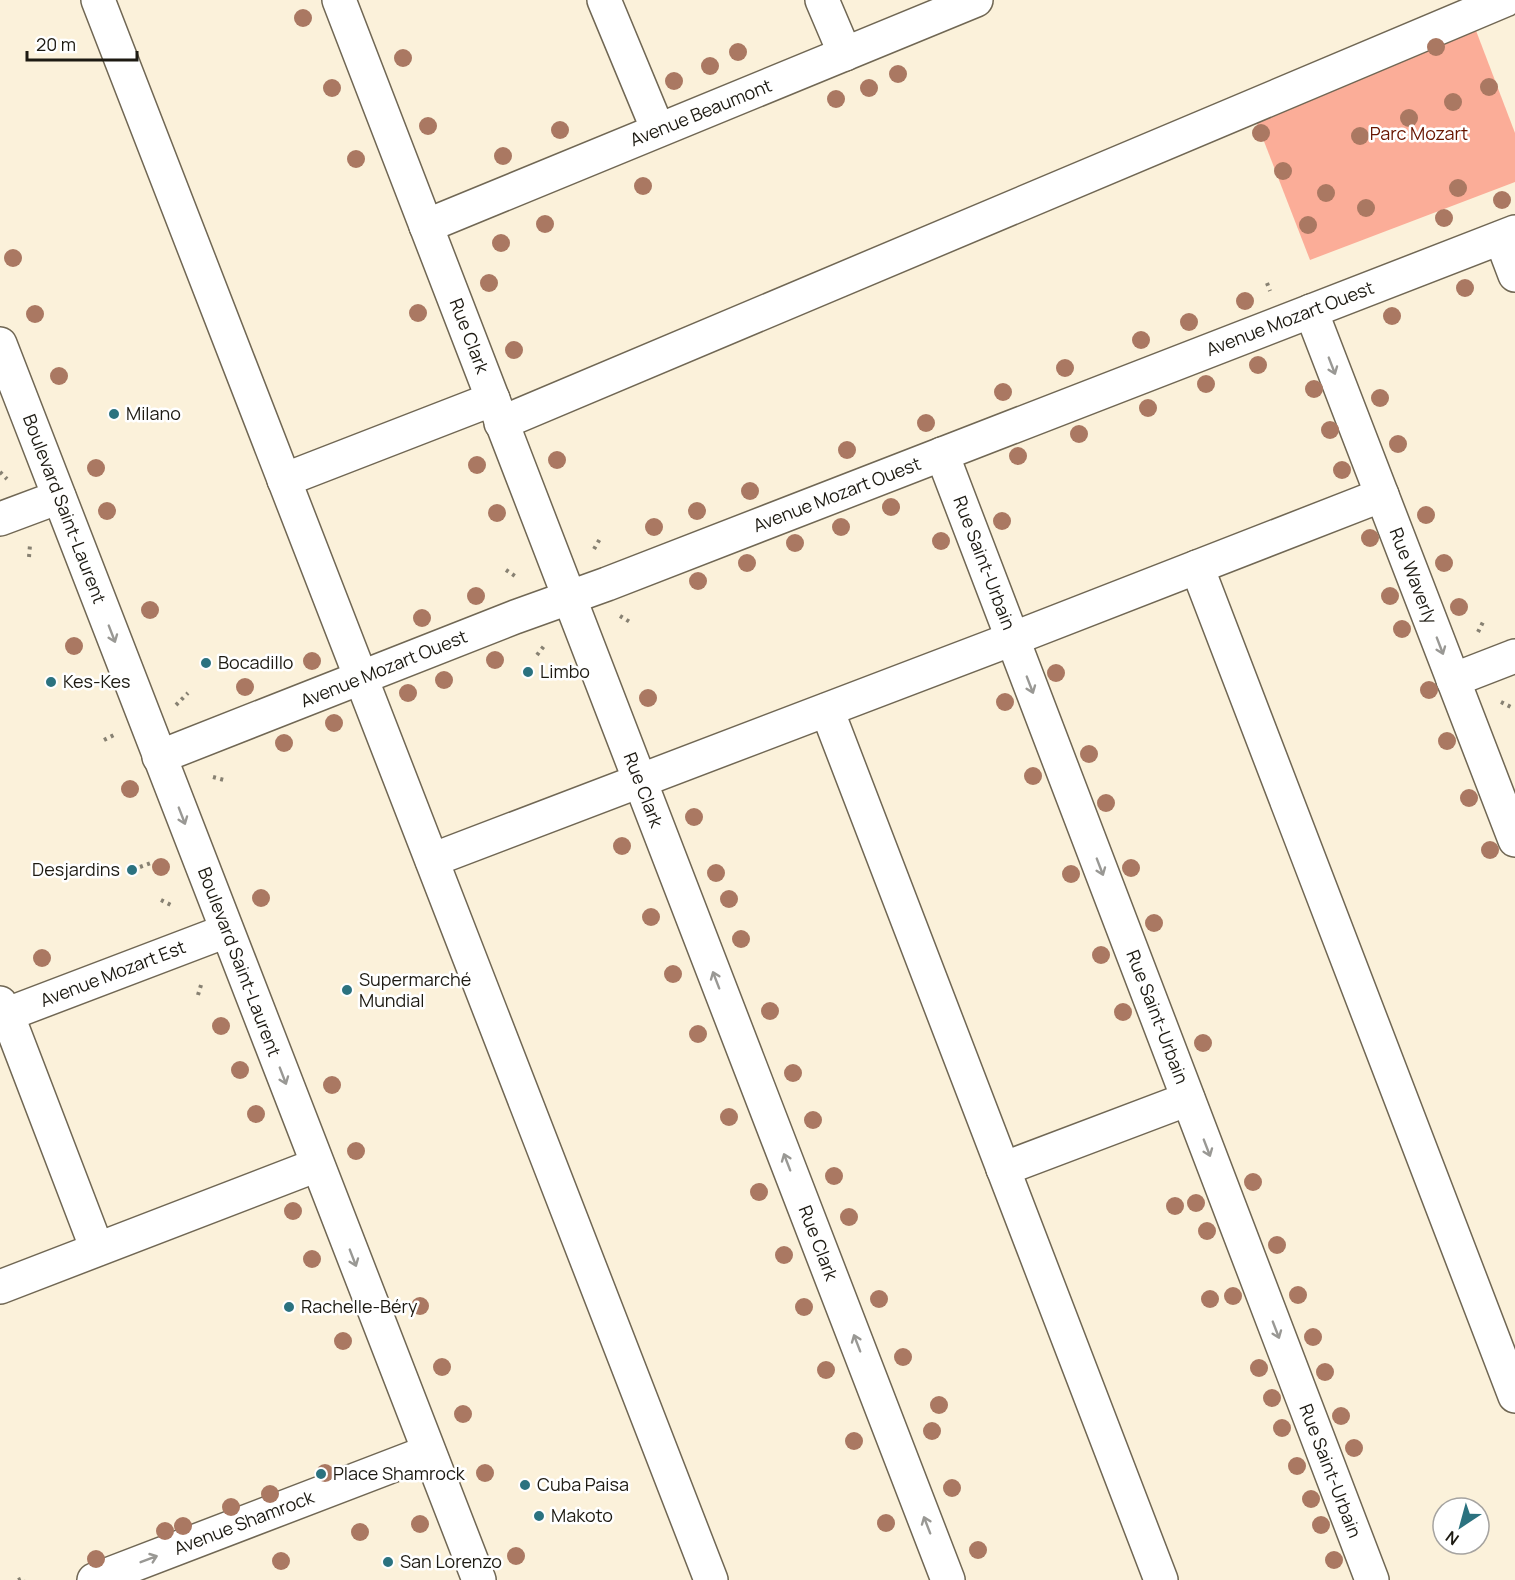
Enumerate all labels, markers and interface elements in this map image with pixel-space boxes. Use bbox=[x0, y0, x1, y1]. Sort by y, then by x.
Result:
scale bar bbox=[27, 24, 136, 62]
text: 20 m bbox=[36, 32, 76, 56]
street label: Avenue Beaumont bbox=[626, 73, 775, 151]
park label: Parc Mozart bbox=[1370, 121, 1468, 145]
street label: Avenue Mozart Ouest bbox=[1202, 275, 1377, 361]
street label: Rue Clark bbox=[445, 295, 496, 378]
one-way arrow bbox=[1327, 356, 1338, 375]
place label: Milano bbox=[126, 401, 181, 425]
marker: Milano bbox=[107, 407, 121, 421]
street label: Boulevard Saint-Laurent bbox=[18, 411, 112, 607]
street label: Avenue Mozart Ouest bbox=[749, 451, 924, 537]
street label: Rue Saint-Urbain bbox=[948, 492, 1022, 633]
street label: Rue Waverly bbox=[1385, 524, 1443, 628]
one-way arrow bbox=[107, 624, 118, 643]
street label: Avenue Mozart Ouest bbox=[297, 624, 471, 713]
one-way arrow bbox=[1435, 636, 1446, 655]
place label: Bocadillo bbox=[218, 650, 294, 674]
marker: Bocadillo bbox=[199, 656, 213, 670]
place label: Limbo bbox=[540, 659, 590, 683]
marker: Limbo bbox=[521, 665, 535, 679]
place label: Kes-Kes bbox=[63, 669, 130, 693]
marker: Kes-Kes bbox=[44, 675, 58, 689]
one-way arrow bbox=[1026, 675, 1037, 694]
street label: Rue Clark bbox=[619, 749, 670, 832]
one-way arrow bbox=[177, 806, 188, 824]
place label: Desjardins bbox=[32, 857, 120, 881]
one-way arrow bbox=[1095, 858, 1106, 876]
marker: Desjardins bbox=[125, 863, 139, 877]
street label: Boulevard Saint-Laurent bbox=[193, 864, 287, 1060]
street label: Avenue Mozart Est bbox=[37, 934, 189, 1012]
street label: Rue Saint-Urbain bbox=[1121, 946, 1195, 1087]
place label: Supermarché Mundial bbox=[359, 967, 471, 1012]
one-way arrow bbox=[710, 971, 721, 989]
marker: Supermarché Mundial bbox=[340, 983, 354, 997]
one-way arrow bbox=[278, 1066, 289, 1085]
one-way arrow bbox=[1202, 1138, 1213, 1157]
one-way arrow bbox=[780, 1153, 791, 1171]
street label: Rue Clark bbox=[794, 1202, 845, 1285]
one-way arrow bbox=[348, 1248, 359, 1266]
place label: Rachelle-Béry bbox=[301, 1294, 418, 1318]
marker: Rachelle-Béry bbox=[282, 1300, 296, 1314]
one-way arrow bbox=[1272, 1320, 1283, 1339]
one-way arrow bbox=[850, 1335, 861, 1353]
street label: Rue Saint-Urbain bbox=[1294, 1400, 1368, 1541]
place label: Place Shamrock bbox=[333, 1461, 466, 1485]
marker: Place Shamrock bbox=[314, 1467, 328, 1481]
place label: Cuba Paisa bbox=[537, 1472, 629, 1496]
marker: Cuba Paisa bbox=[518, 1478, 532, 1492]
street label: Avenue Shamrock bbox=[170, 1484, 318, 1560]
north arrow bbox=[1431, 1496, 1491, 1556]
place label: Makoto bbox=[551, 1503, 613, 1527]
marker: Makoto bbox=[532, 1509, 546, 1523]
one-way arrow bbox=[921, 1517, 932, 1535]
text: N bbox=[1441, 1526, 1463, 1550]
place label: San Lorenzo bbox=[400, 1549, 502, 1573]
one-way arrow bbox=[139, 1553, 157, 1564]
marker: San Lorenzo bbox=[381, 1555, 395, 1569]

